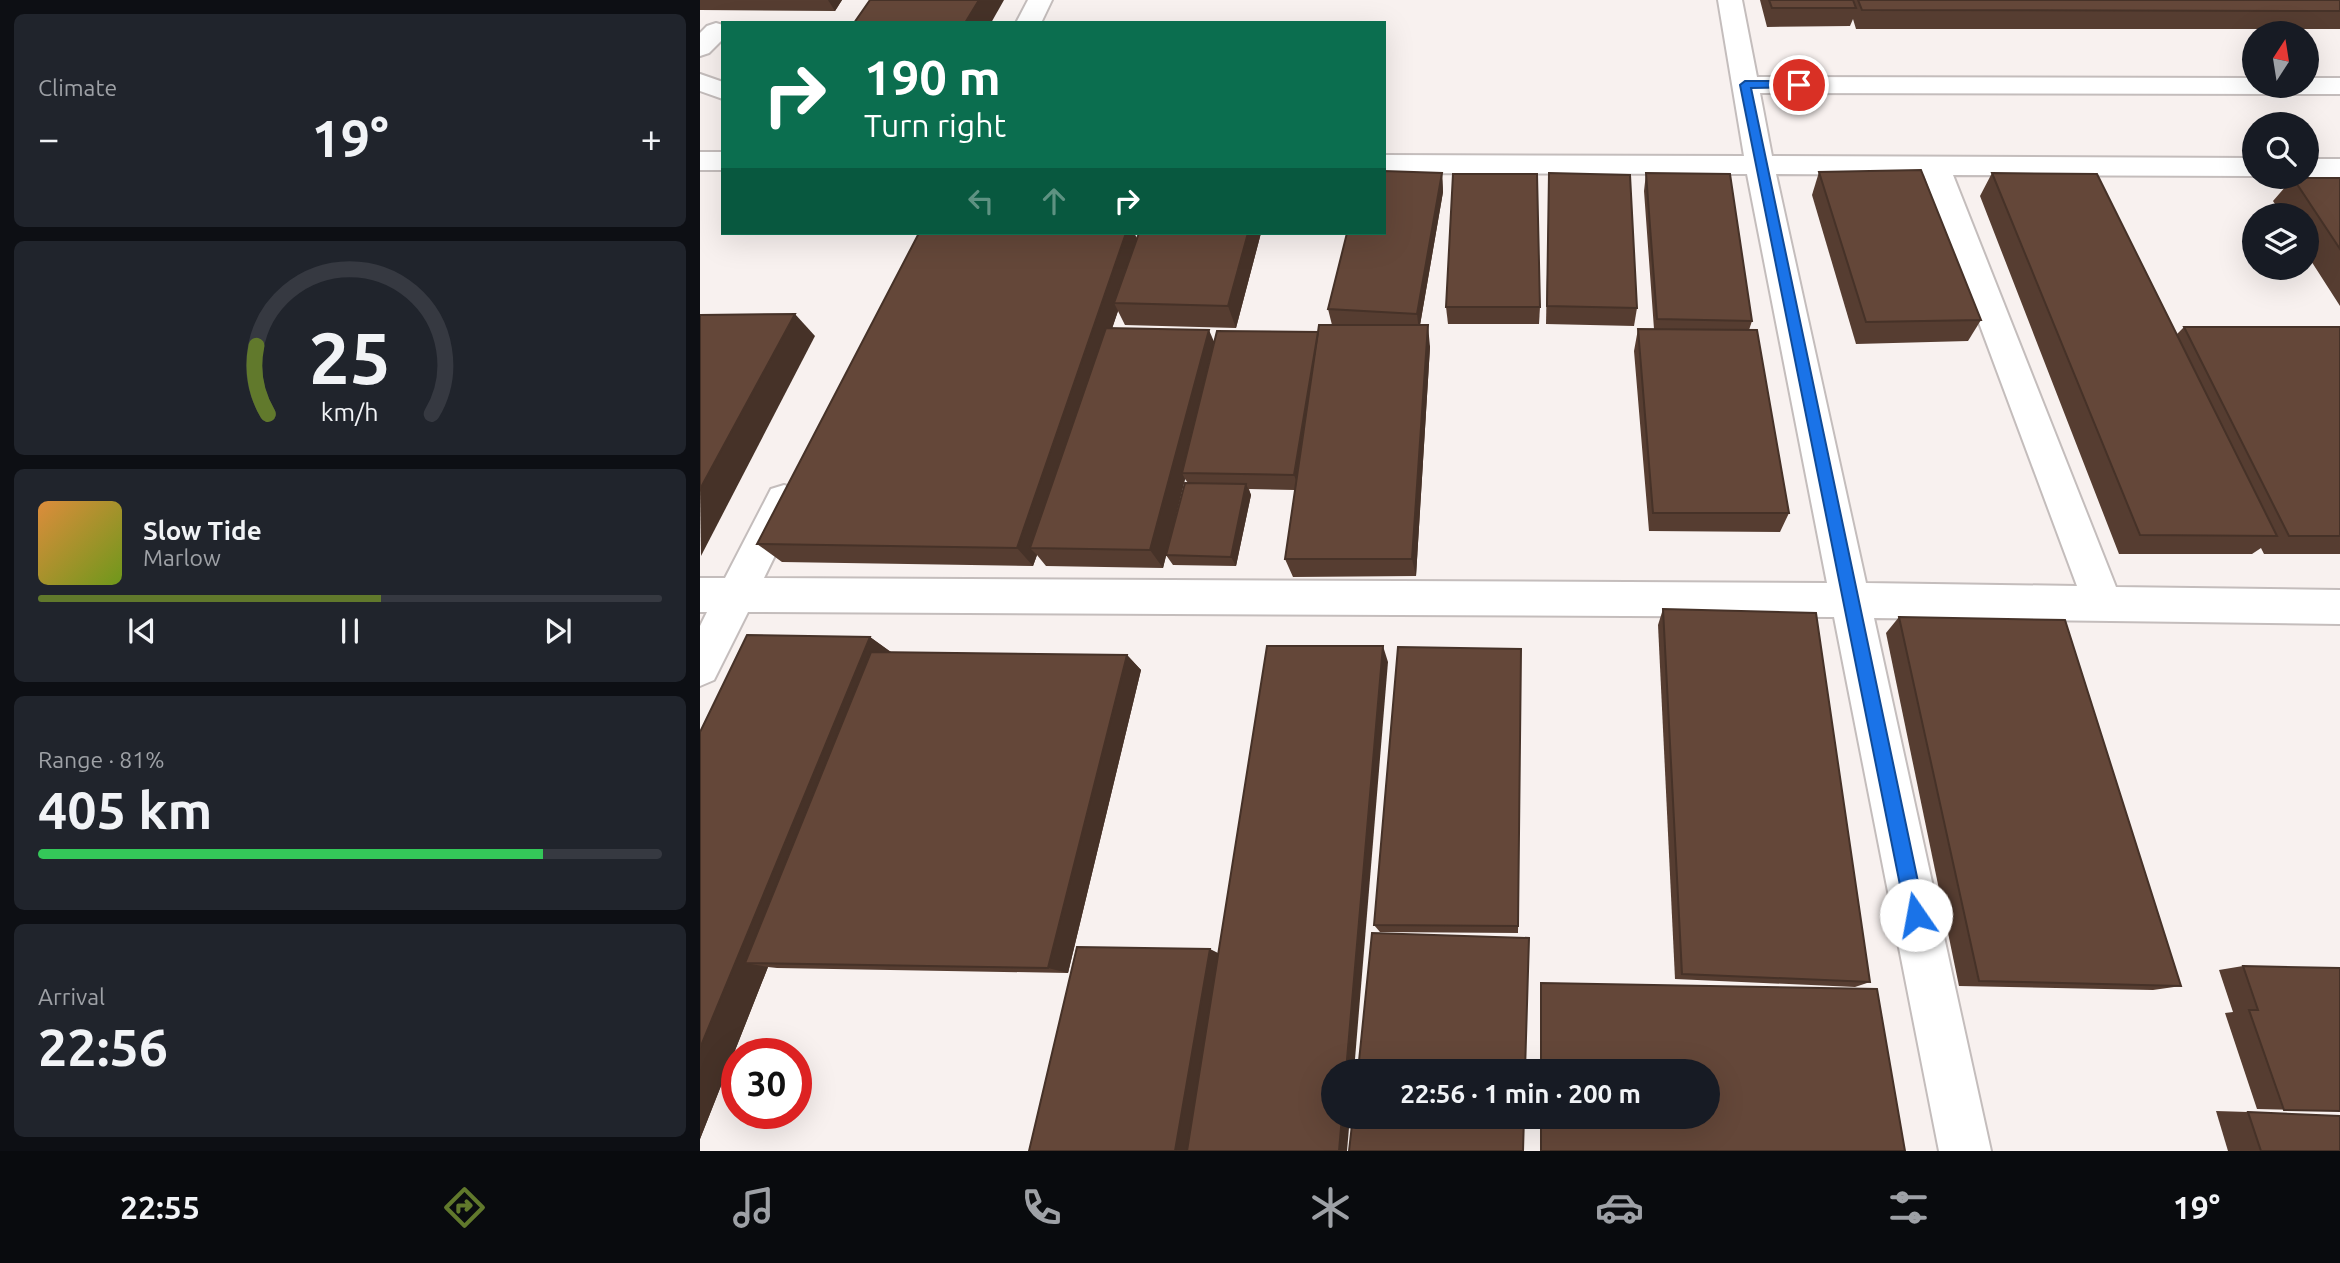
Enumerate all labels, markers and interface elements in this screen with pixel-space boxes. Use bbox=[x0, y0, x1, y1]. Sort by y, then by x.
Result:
north arrow bbox=[2242, 21, 2319, 98]
map controls bbox=[2242, 21, 2319, 280]
icon: right bbox=[749, 49, 840, 140]
text: 190 m bbox=[864, 49, 1001, 104]
pin bbox=[1769, 55, 1829, 115]
icon: arrive bbox=[1780, 66, 1818, 104]
text: Climate bbox=[38, 75, 117, 100]
text: Turn right bbox=[864, 107, 1006, 143]
text: 19° bbox=[311, 109, 389, 167]
button: search bbox=[2242, 112, 2319, 189]
text: − bbox=[38, 117, 59, 159]
text: + bbox=[641, 117, 662, 159]
icon: left bbox=[962, 182, 1000, 220]
icon: ahead bbox=[1035, 182, 1073, 220]
icon: right bbox=[1108, 182, 1146, 220]
button: layers bbox=[2242, 203, 2319, 280]
text: 25 bbox=[309, 317, 391, 399]
text: km/h bbox=[321, 398, 379, 426]
text: Slow Tide bbox=[143, 516, 262, 545]
text: Marlow bbox=[143, 545, 221, 570]
icon: previous bbox=[123, 612, 161, 650]
icon: pause bbox=[331, 612, 369, 650]
icon: next bbox=[539, 612, 577, 650]
text: Range · 81% bbox=[38, 747, 165, 772]
text: 405 km bbox=[38, 781, 212, 839]
position arrow bbox=[1879, 878, 1953, 952]
text: Arrival bbox=[38, 984, 105, 1009]
text: 22:56 bbox=[38, 1018, 168, 1076]
speed limit sign: 30 bbox=[721, 1038, 812, 1129]
text: 22:56 · 1 min · 200 m bbox=[1400, 1079, 1641, 1108]
icon: directions bbox=[440, 1183, 489, 1232]
icon: music bbox=[729, 1183, 778, 1232]
icon: phone bbox=[1017, 1183, 1066, 1232]
icon: climate bbox=[1306, 1183, 1355, 1232]
icon: car bbox=[1595, 1183, 1644, 1232]
icon: filters bbox=[1884, 1183, 1933, 1232]
text: 22:55 bbox=[120, 1189, 200, 1225]
text: 19° bbox=[2173, 1189, 2220, 1225]

